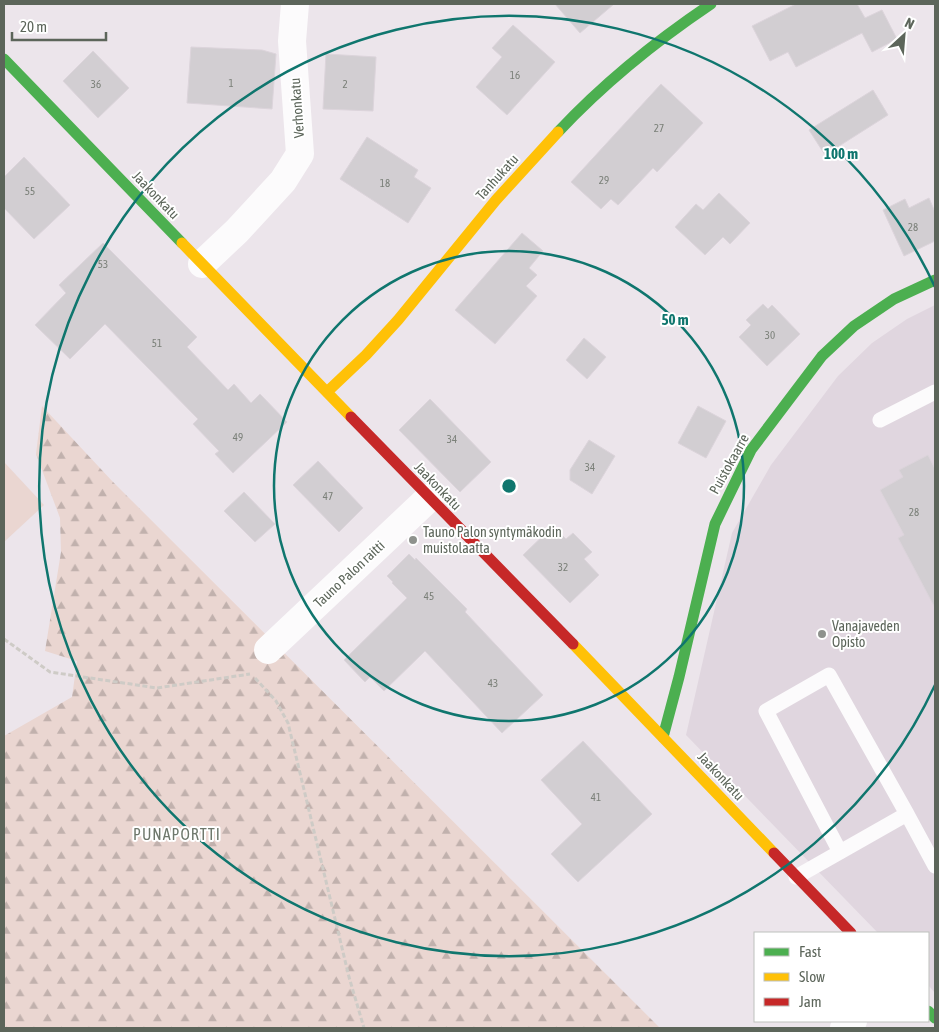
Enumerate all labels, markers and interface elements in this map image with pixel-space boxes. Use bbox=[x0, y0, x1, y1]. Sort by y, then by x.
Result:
scale bar bbox=[12, 10, 106, 42]
north arrow bbox=[879, 10, 929, 60]
text: N bbox=[902, 14, 917, 32]
text: 20 m bbox=[20, 18, 47, 35]
house number: 16 bbox=[510, 69, 520, 81]
house number: 1 bbox=[228, 77, 234, 89]
street label: Verhonkatu bbox=[287, 77, 307, 139]
house number: 36 bbox=[91, 78, 101, 90]
house number: 2 bbox=[342, 78, 348, 90]
house number: 27 bbox=[654, 122, 664, 134]
text: 100 m bbox=[824, 145, 858, 162]
street label: Tanhukatu bbox=[472, 151, 522, 203]
street label: Jaakonkatu bbox=[129, 168, 183, 222]
house number: 29 bbox=[599, 174, 609, 186]
house number: 18 bbox=[380, 177, 390, 189]
house number: 55 bbox=[25, 185, 35, 197]
house number: 28 bbox=[908, 221, 918, 233]
house number: 53 bbox=[98, 258, 108, 270]
text: 50 m bbox=[662, 311, 689, 328]
house number: 30 bbox=[765, 329, 775, 341]
house number: 51 bbox=[152, 337, 162, 349]
house number: 49 bbox=[233, 431, 243, 443]
street label: Puistokaarre bbox=[706, 431, 752, 497]
house number: 34 bbox=[447, 433, 457, 445]
street label: Jaakonkatu bbox=[411, 459, 465, 513]
house number: 34 bbox=[585, 461, 595, 473]
centre of rings bbox=[500, 477, 518, 495]
house number: 47 bbox=[323, 490, 333, 502]
house number: 28 bbox=[909, 506, 919, 518]
place label: Tauno Palon syntymäkodin muistolaatta bbox=[423, 524, 562, 556]
marker: Tauno Palon syntymäkodin muistolaatta bbox=[407, 534, 419, 546]
street label: Tauno Palon raitti bbox=[310, 537, 388, 611]
house number: 32 bbox=[558, 561, 568, 573]
house number: 45 bbox=[424, 590, 434, 602]
place label: Vanajaveden Opisto bbox=[832, 618, 900, 650]
marker: Vanajaveden Opisto bbox=[816, 628, 828, 640]
house number: 43 bbox=[488, 677, 498, 689]
street label: Jaakonkatu bbox=[695, 749, 747, 803]
house number: 41 bbox=[591, 791, 601, 803]
district label: PUNAPORTTI bbox=[133, 825, 221, 843]
legend bbox=[754, 932, 929, 1022]
text: Fast bbox=[799, 943, 821, 960]
text: Slow bbox=[799, 968, 825, 985]
text: Jam bbox=[799, 993, 822, 1010]

